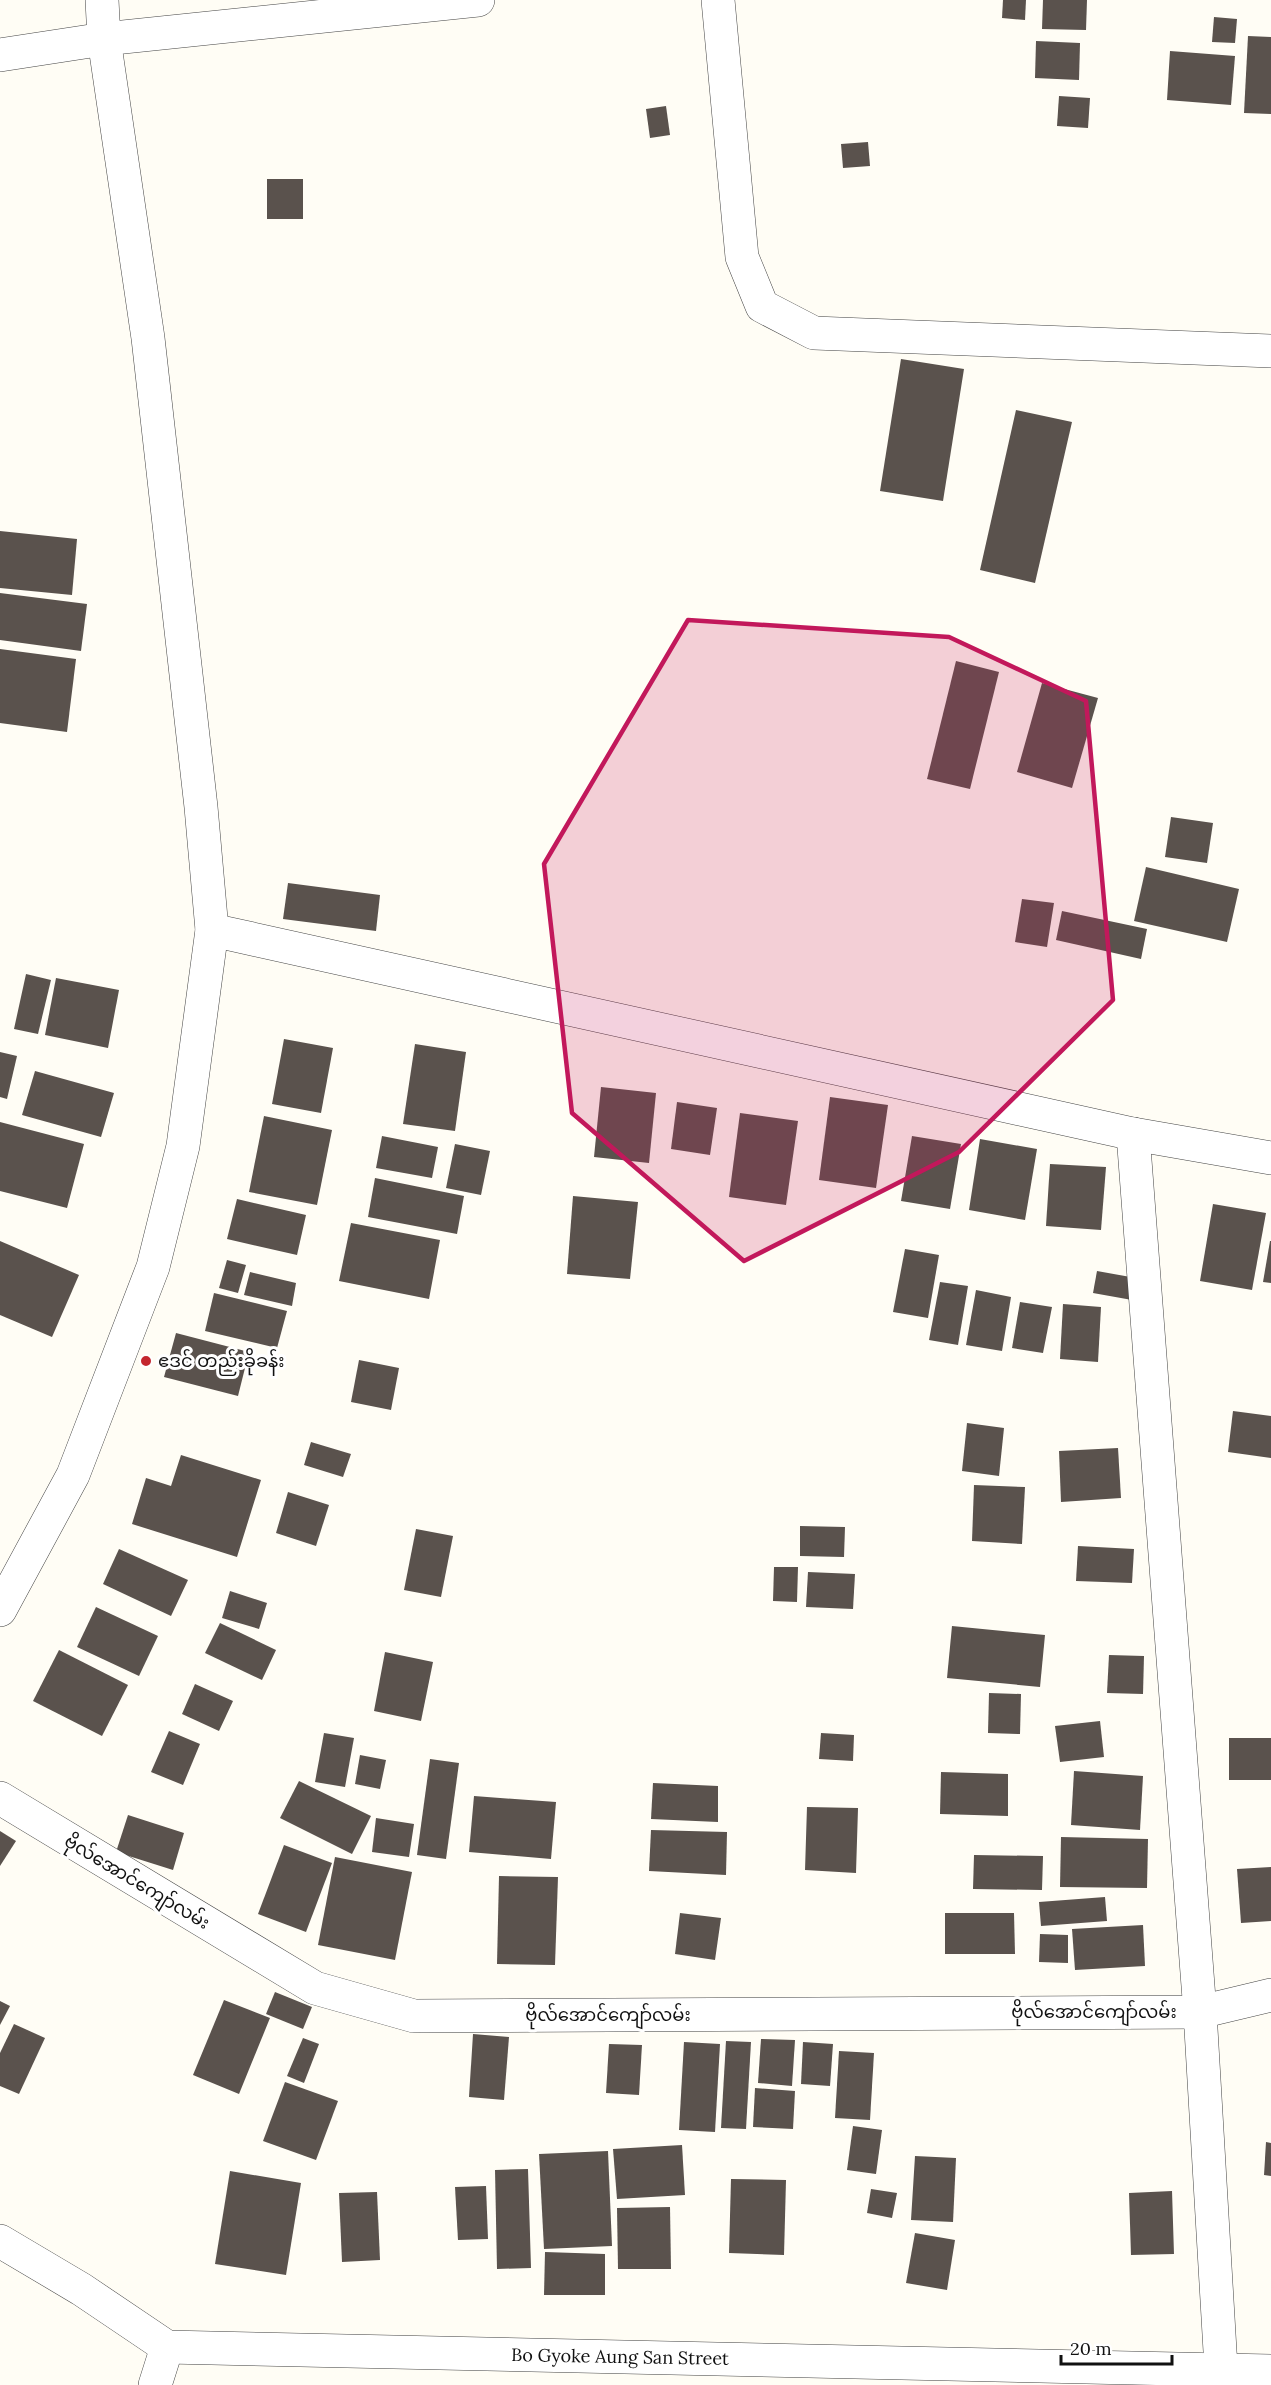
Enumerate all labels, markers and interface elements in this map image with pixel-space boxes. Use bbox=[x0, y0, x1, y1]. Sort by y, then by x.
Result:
place label: ဧဒင် တည်းခိုခန်း bbox=[158, 1347, 285, 1376]
marker: ဧဒင် တည်းခိုခန်း bbox=[139, 1354, 153, 1368]
street label: ဗိုလ်အောင်ကျော်လမ်း bbox=[58, 1827, 215, 1937]
street label: ဗိုလ်အောင်ကျော်လမ်း bbox=[1011, 1998, 1177, 2027]
street label: ဗိုလ်အောင်ကျော်လမ်း bbox=[525, 2001, 691, 2030]
scale bar bbox=[1061, 2328, 1172, 2366]
text: 20 m bbox=[1070, 2337, 1112, 2360]
street label: Bo Gyoke Aung San Street bbox=[511, 2343, 729, 2370]

